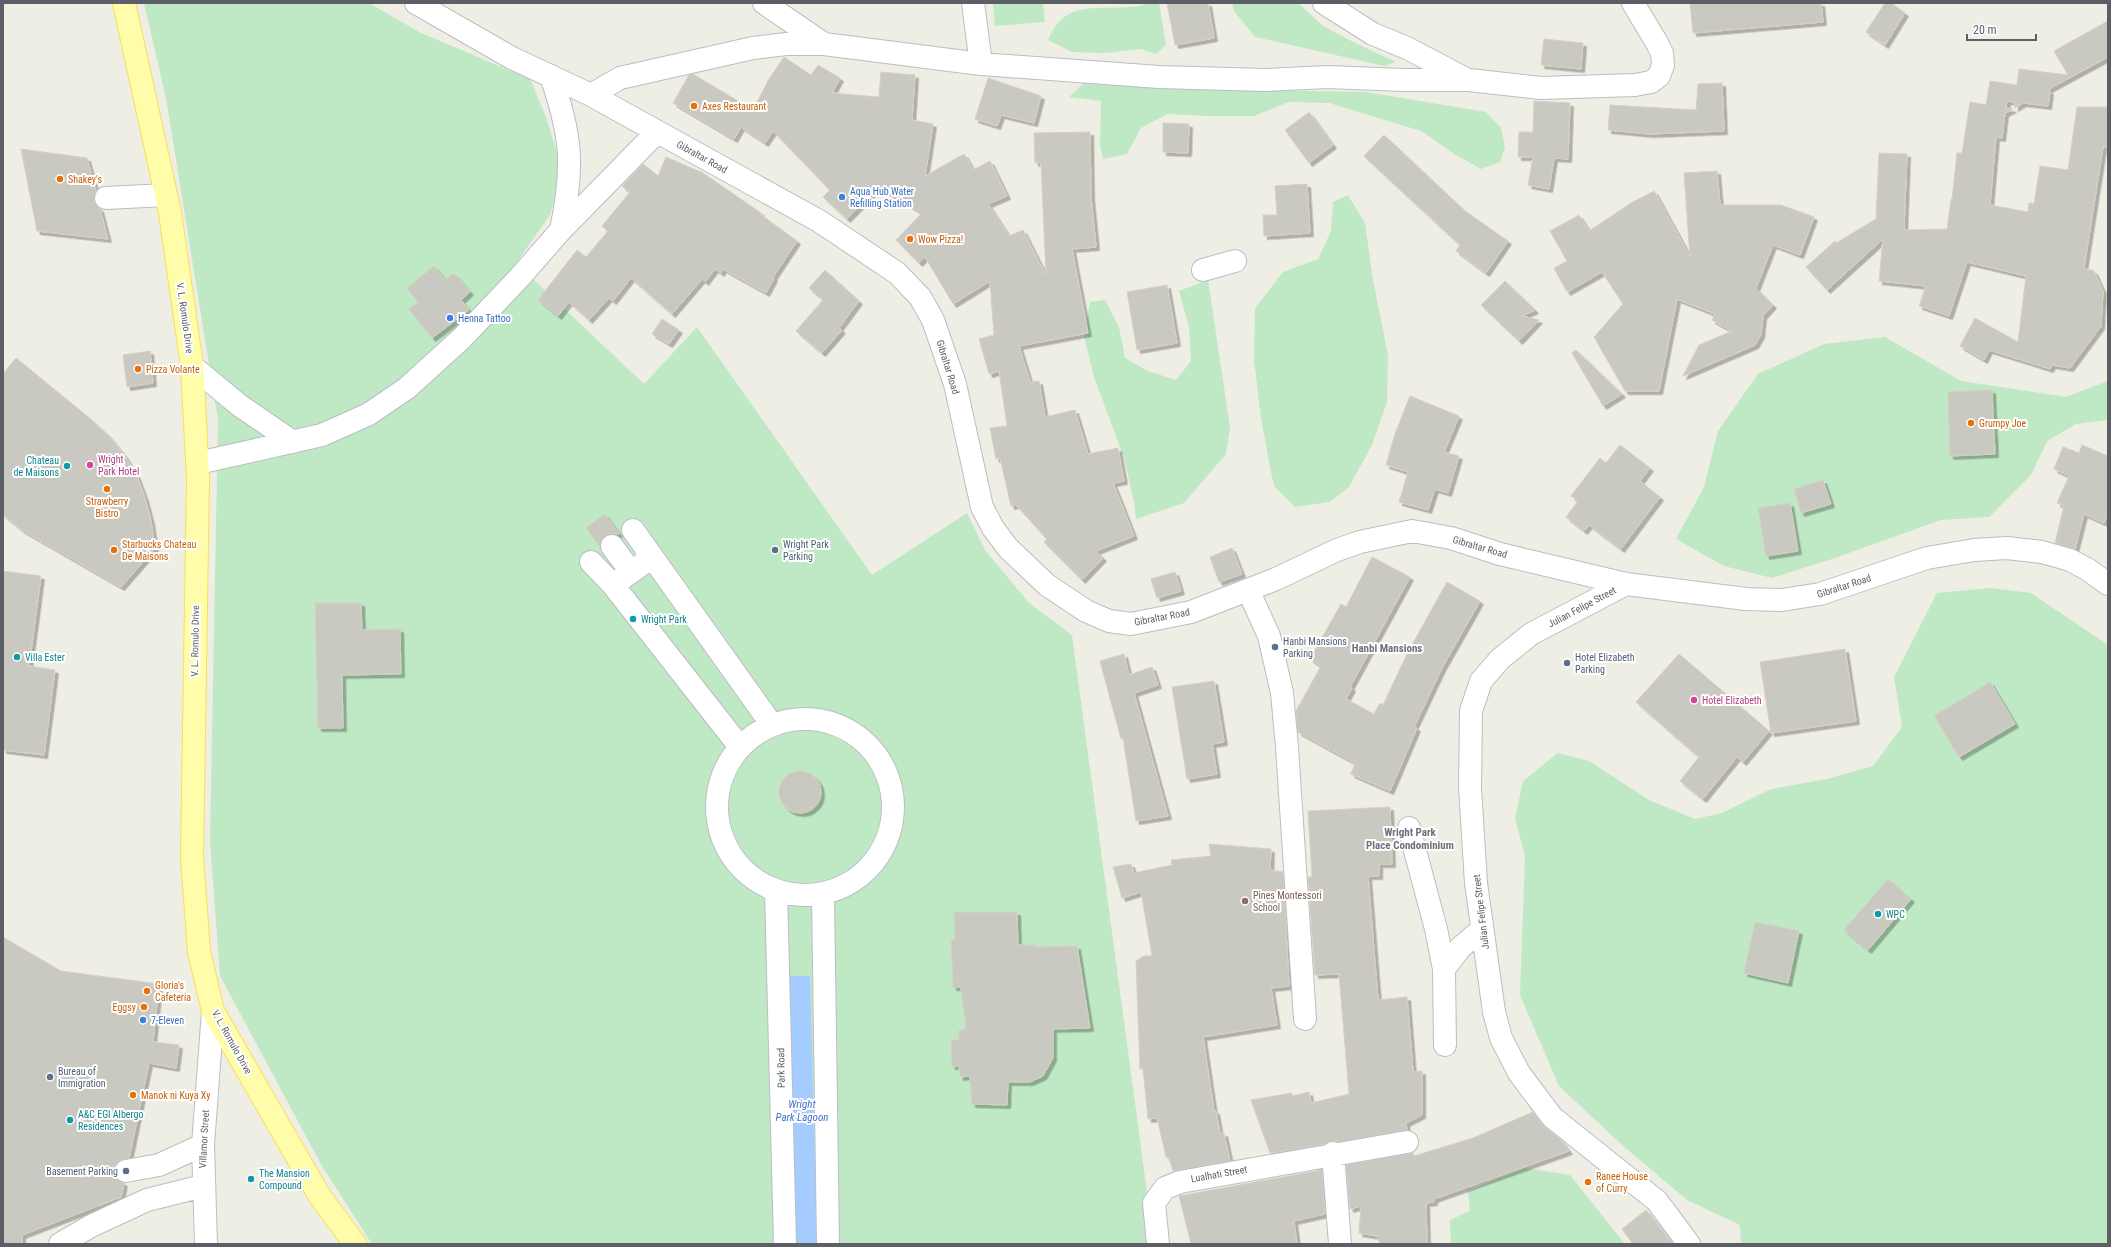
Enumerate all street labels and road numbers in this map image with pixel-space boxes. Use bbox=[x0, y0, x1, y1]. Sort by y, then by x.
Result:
street label: Gibraltar Road bbox=[675, 139, 729, 175]
street label: V. L. Romulo Drive bbox=[175, 282, 195, 354]
street label: Gibraltar Road bbox=[935, 338, 961, 396]
street label: Gibraltar Road bbox=[1451, 534, 1509, 560]
street label: Gibraltar Road bbox=[1816, 572, 1872, 600]
street label: Julian Felipe Street bbox=[1546, 584, 1618, 630]
street label: V. L. Romulo Drive bbox=[189, 605, 201, 677]
street label: Gibraltar Road bbox=[1133, 606, 1191, 628]
street label: Julian Felipe Street bbox=[1471, 874, 1491, 950]
street label: V. L. Romulo Drive bbox=[210, 1008, 254, 1076]
street label: Park Road bbox=[775, 1048, 787, 1088]
street label: Villamor Street bbox=[197, 1109, 211, 1169]
street label: Lualhati Street bbox=[1190, 1164, 1248, 1184]

